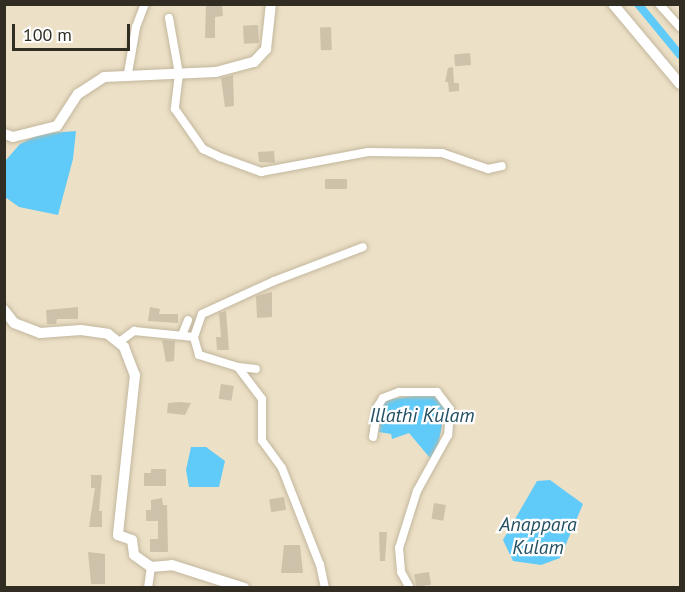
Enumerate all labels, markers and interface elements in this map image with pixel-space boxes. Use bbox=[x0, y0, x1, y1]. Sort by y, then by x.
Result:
scale bar bbox=[15, 12, 134, 50]
text: 100 m bbox=[23, 23, 72, 46]
water label: Illathi Kulam bbox=[369, 403, 475, 427]
water label: Anappara Kulam bbox=[499, 512, 577, 559]

